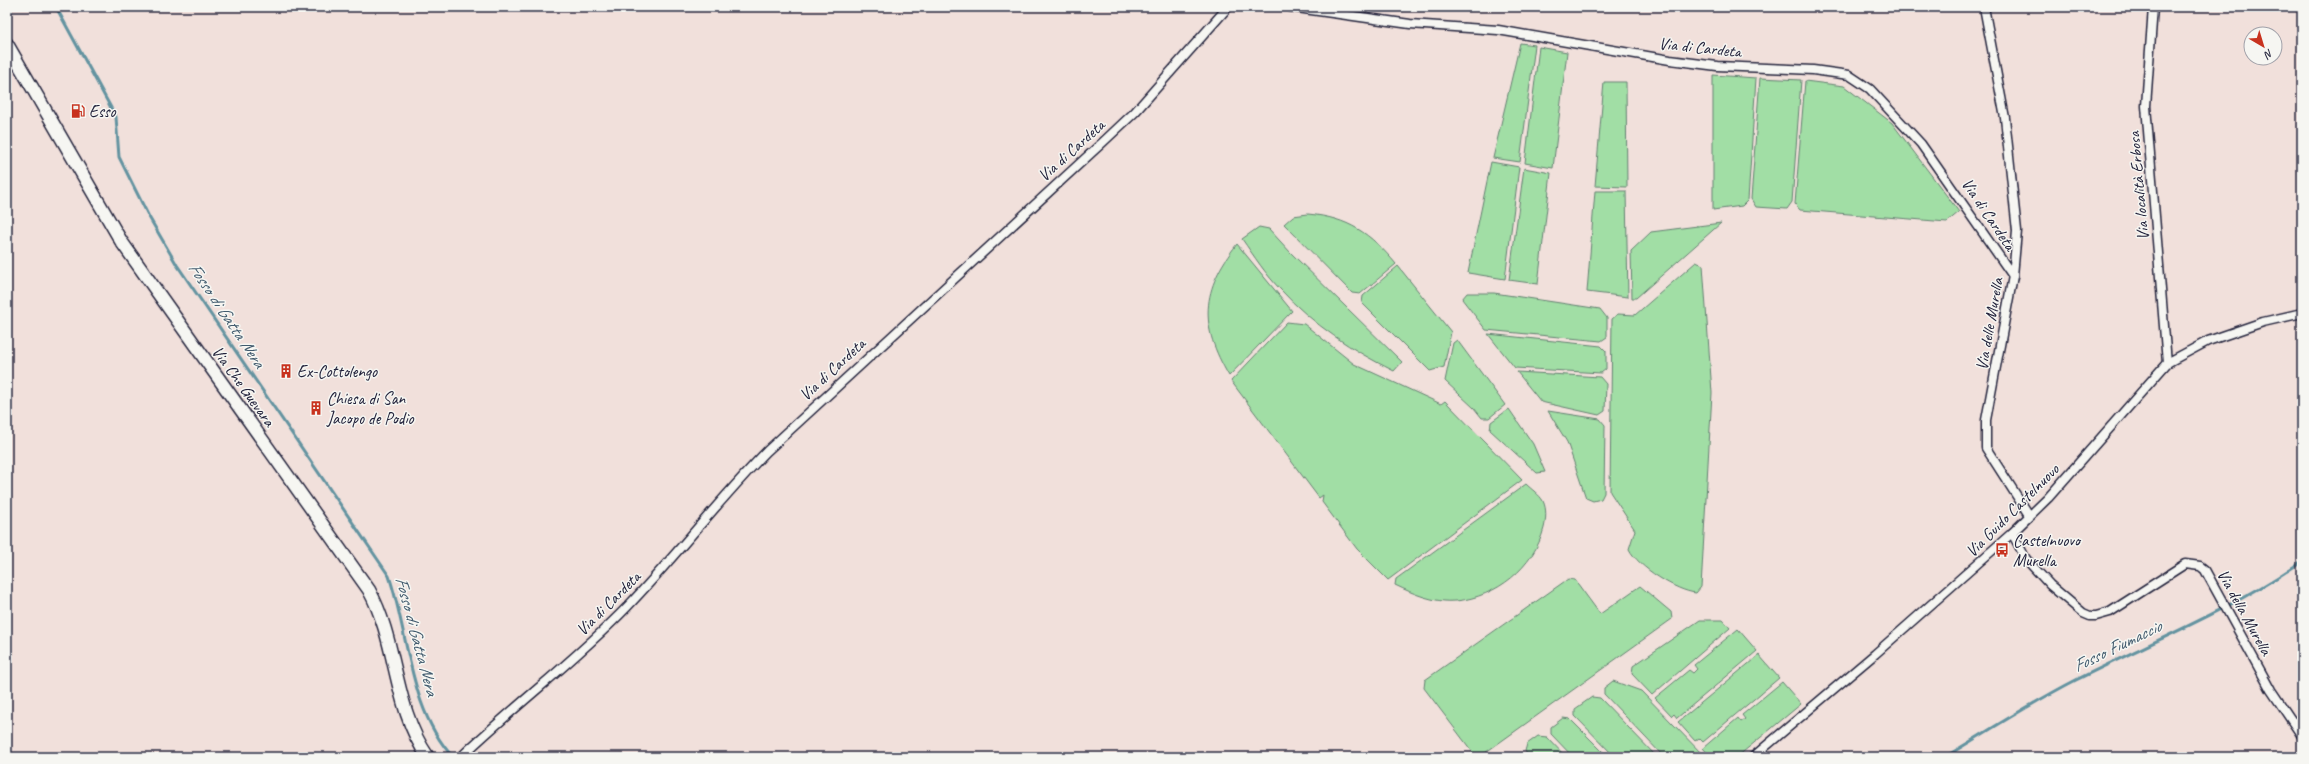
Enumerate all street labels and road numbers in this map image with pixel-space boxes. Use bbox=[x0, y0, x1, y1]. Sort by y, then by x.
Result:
street label: Via di Cardeta bbox=[1658, 33, 1744, 62]
street label: Via di Cardeta bbox=[1034, 114, 1111, 186]
street label: Via località Erbosa bbox=[2123, 130, 2154, 241]
street label: Via di Cardeta bbox=[1957, 174, 2022, 256]
street label: Via delle Murella bbox=[1971, 275, 2008, 372]
street label: Via di Cardeta bbox=[795, 332, 871, 405]
street label: Via Che Guevara bbox=[207, 342, 281, 432]
street label: Via Guido Castelnuovo bbox=[1961, 458, 2064, 562]
street label: Via di Cardeta bbox=[572, 565, 646, 640]
street label: Via della Murella bbox=[2212, 565, 2278, 660]

